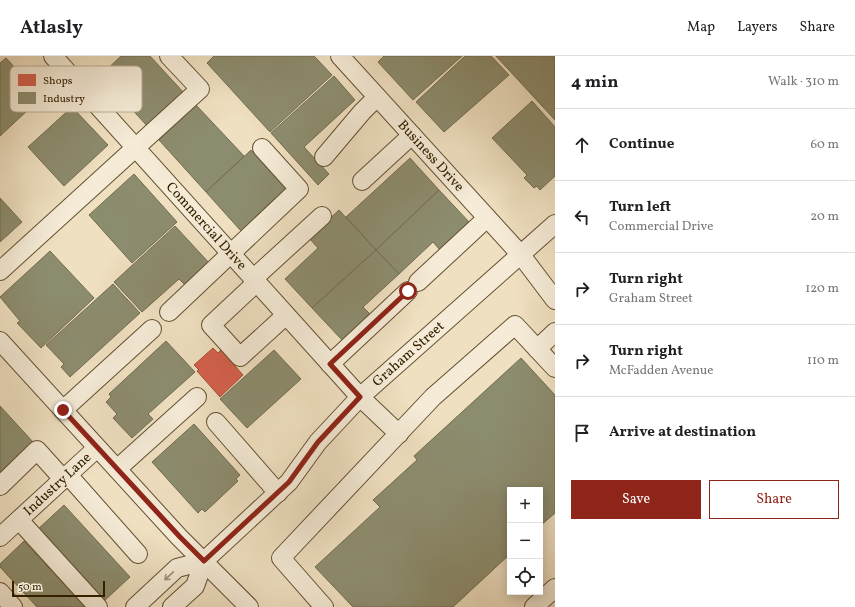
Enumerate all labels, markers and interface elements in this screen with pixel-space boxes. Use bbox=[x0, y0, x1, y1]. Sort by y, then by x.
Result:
text: Atlasly bbox=[20, 15, 83, 41]
text: Map bbox=[687, 18, 715, 37]
text: Layers bbox=[737, 18, 777, 37]
text: Share bbox=[799, 18, 835, 37]
legend bbox=[10, 66, 142, 112]
text: 4 min bbox=[571, 71, 618, 94]
text: Walk · 310 m bbox=[768, 73, 839, 91]
text: Shops bbox=[43, 74, 73, 89]
text: Industry bbox=[43, 92, 85, 107]
street label: Business Drive bbox=[393, 116, 469, 196]
icon: ahead bbox=[571, 134, 593, 156]
text: Continue bbox=[609, 134, 674, 155]
text: 60 m bbox=[811, 136, 839, 154]
street label: Commercial Drive bbox=[161, 178, 251, 275]
text: Turn left bbox=[609, 197, 671, 218]
icon: left bbox=[571, 206, 593, 228]
text: 20 m bbox=[810, 208, 839, 226]
text: Commercial Drive bbox=[609, 218, 713, 236]
text: Turn right bbox=[609, 269, 683, 290]
icon: right bbox=[571, 278, 593, 300]
text: 120 m bbox=[805, 280, 839, 298]
route start bbox=[399, 282, 417, 300]
text: Graham Street bbox=[609, 290, 693, 308]
street label: Graham Street bbox=[368, 317, 449, 391]
text: Turn right bbox=[609, 341, 683, 362]
icon: right bbox=[571, 350, 593, 372]
text: 110 m bbox=[807, 352, 839, 370]
text: McFadden Avenue bbox=[609, 362, 713, 380]
route end bbox=[54, 401, 72, 419]
icon: arrive bbox=[571, 422, 593, 444]
text: Arrive at destination bbox=[609, 422, 756, 443]
street label: Industry Lane bbox=[19, 448, 96, 520]
button: Save bbox=[571, 480, 701, 519]
button: Share bbox=[709, 480, 839, 519]
map controls bbox=[507, 487, 543, 595]
button: + bbox=[507, 487, 543, 523]
button: − bbox=[507, 523, 543, 559]
button: locate bbox=[507, 559, 543, 595]
one-way arrow bbox=[164, 571, 174, 581]
scale bar bbox=[12, 579, 105, 598]
text: 50 m bbox=[18, 580, 42, 595]

